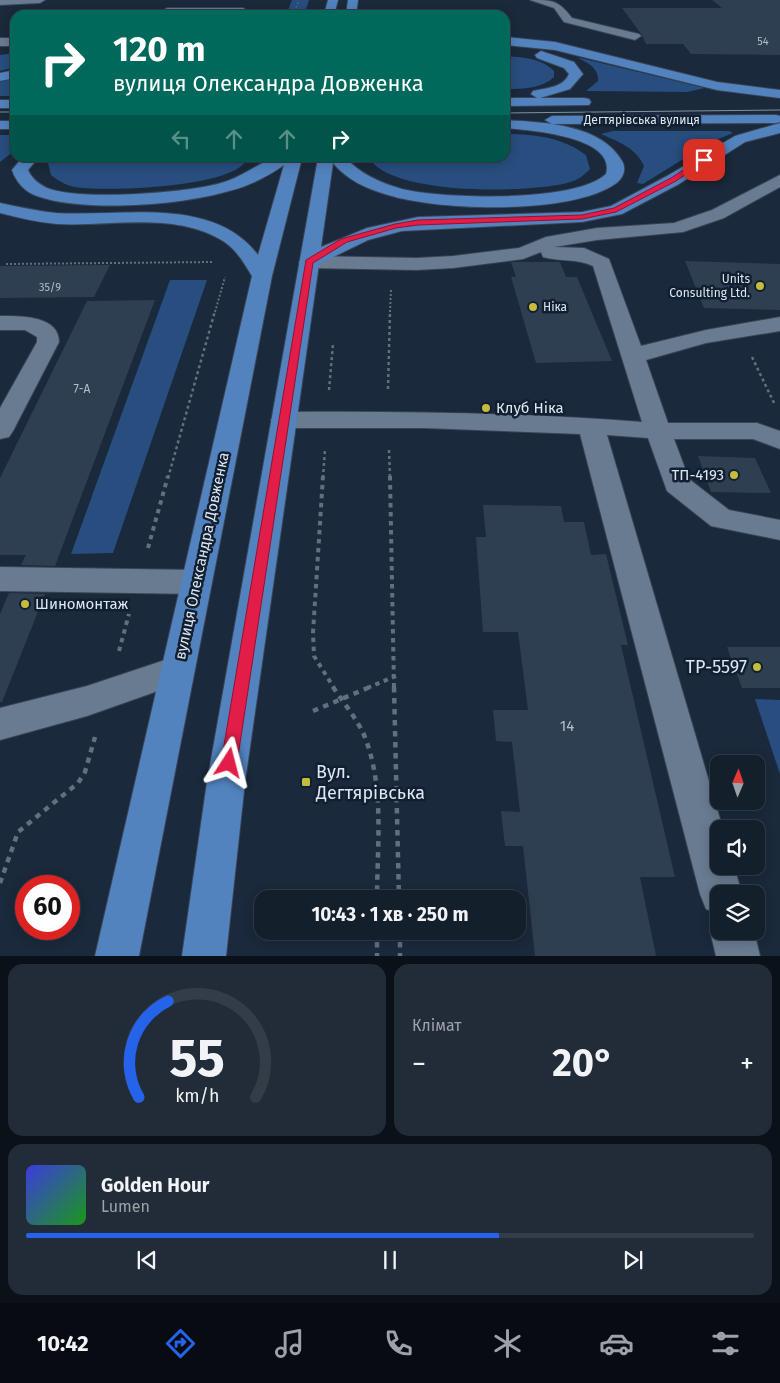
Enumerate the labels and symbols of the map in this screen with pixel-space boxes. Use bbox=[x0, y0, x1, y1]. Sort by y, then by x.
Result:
house number: 54 bbox=[757, 35, 769, 48]
street label: Дегтярівська вулиця bbox=[583, 113, 700, 127]
pin bbox=[683, 139, 725, 181]
place label: Units Consulting Ltd. bbox=[669, 272, 750, 300]
marker: Units Consulting Ltd. bbox=[754, 280, 766, 292]
house number: 35/9 bbox=[39, 281, 61, 294]
place label: Ніка bbox=[543, 300, 567, 314]
marker: Ніка bbox=[527, 301, 539, 313]
house number: 7-А bbox=[74, 382, 91, 396]
place label: Клуб Ніка bbox=[496, 399, 564, 417]
marker: Клуб Ніка bbox=[480, 402, 492, 414]
street label: вулиця Олександра Довженка bbox=[171, 451, 233, 661]
place label: ТП-4193 bbox=[672, 466, 724, 484]
marker: ТП-4193 bbox=[728, 469, 740, 481]
place label: Шиномонтаж bbox=[35, 595, 129, 613]
marker: Шиномонтаж bbox=[19, 598, 31, 610]
place label: ТР-5597 bbox=[686, 656, 747, 678]
marker: ТР-5597 bbox=[751, 661, 763, 673]
house number: 14 bbox=[560, 717, 574, 735]
position arrow bbox=[202, 736, 254, 788]
north arrow bbox=[710, 755, 765, 810]
place label: Вул. Дегтярівська bbox=[315, 761, 425, 804]
marker: Вул. Дегтярівська bbox=[300, 776, 312, 788]
speed limit sign: 60 bbox=[15, 875, 80, 940]

